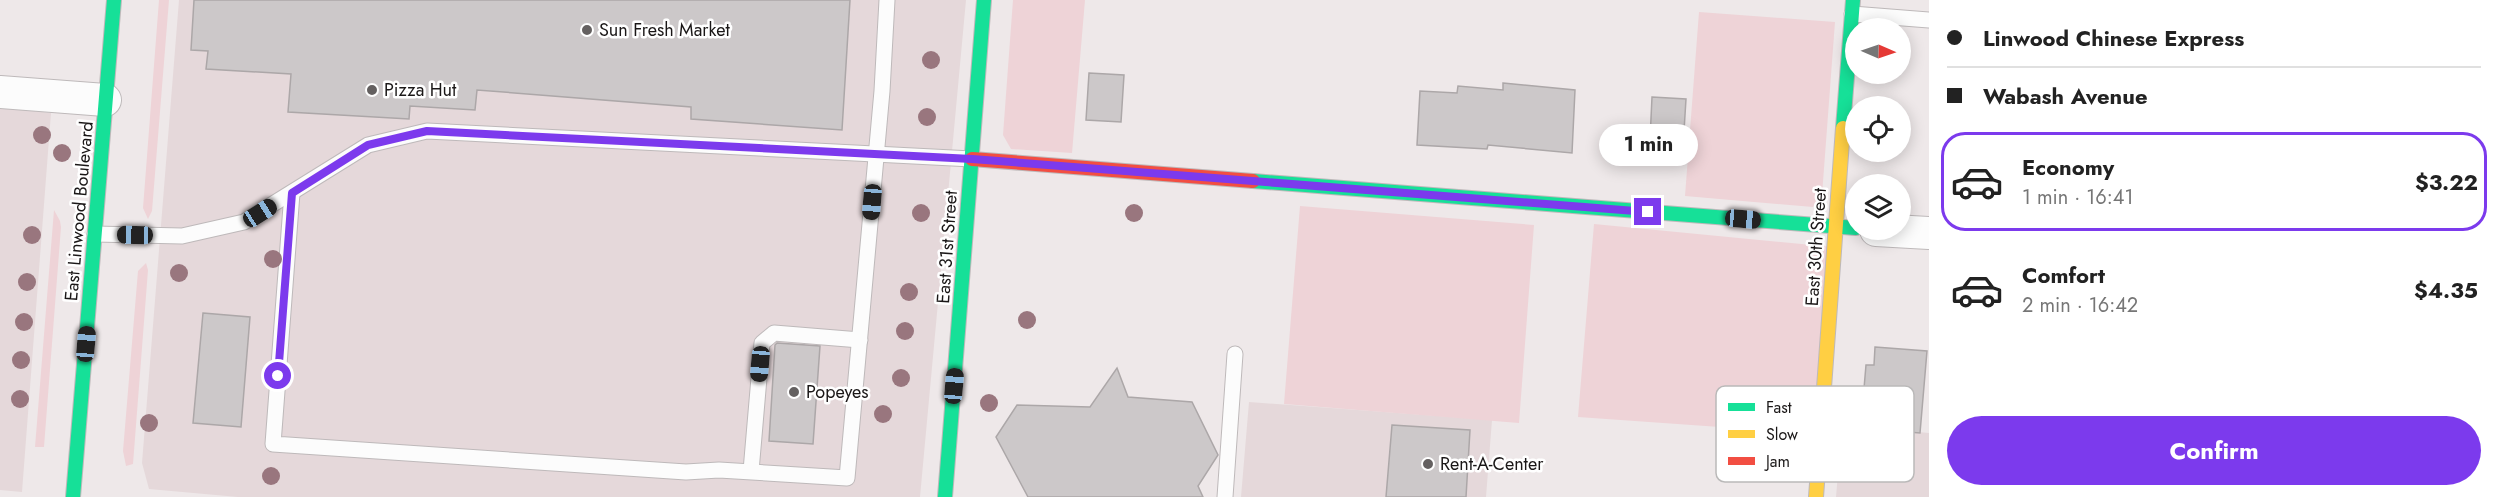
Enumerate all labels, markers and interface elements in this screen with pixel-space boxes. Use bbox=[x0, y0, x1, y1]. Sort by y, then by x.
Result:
place label: Sun Fresh Market bbox=[599, 17, 730, 43]
north arrow bbox=[1845, 18, 1911, 84]
map controls bbox=[1845, 18, 1911, 240]
text: Linwood Chinese Express bbox=[1983, 22, 2244, 54]
marker: Sun Fresh Market bbox=[580, 23, 594, 37]
place label: Pizza Hut bbox=[384, 77, 457, 103]
text: Wabash Avenue bbox=[1983, 80, 2148, 112]
marker: Pizza Hut bbox=[365, 83, 379, 97]
button: locate bbox=[1845, 96, 1911, 162]
street label: East Linwood Boulevard bbox=[58, 120, 100, 302]
callout: 1 min bbox=[1598, 125, 1698, 167]
text: 1 min bbox=[1624, 130, 1673, 159]
text: Economy bbox=[2022, 151, 2114, 183]
icon: car bbox=[1950, 155, 2004, 209]
text: $3.22 bbox=[2415, 166, 2478, 198]
button: layers bbox=[1845, 174, 1911, 240]
car bbox=[861, 183, 883, 221]
text: 1 min · 16:41 bbox=[2022, 183, 2133, 212]
street label: East 30th Street bbox=[1799, 186, 1833, 307]
street label: East 31st Street bbox=[930, 189, 964, 304]
car bbox=[240, 196, 280, 230]
route end bbox=[1634, 198, 1661, 225]
car bbox=[1724, 208, 1762, 230]
car bbox=[117, 226, 153, 244]
text: Comfort bbox=[2022, 259, 2105, 291]
icon: car bbox=[1950, 263, 2004, 317]
text: $4.35 bbox=[2414, 274, 2478, 306]
text: 2 min · 16:42 bbox=[2022, 291, 2138, 320]
car bbox=[75, 325, 97, 363]
car bbox=[749, 345, 771, 383]
route start bbox=[264, 362, 291, 389]
car bbox=[943, 367, 965, 405]
place label: Popeyes bbox=[806, 379, 869, 405]
marker: Popeyes bbox=[787, 385, 801, 399]
legend bbox=[1716, 386, 1914, 482]
text: Fast bbox=[1766, 396, 1792, 419]
button: Confirm bbox=[1947, 416, 2481, 485]
text: Slow bbox=[1766, 423, 1798, 446]
text: Jam bbox=[1764, 450, 1790, 473]
place label: Rent-A-Center bbox=[1440, 451, 1544, 477]
marker: Rent-A-Center bbox=[1421, 457, 1435, 471]

